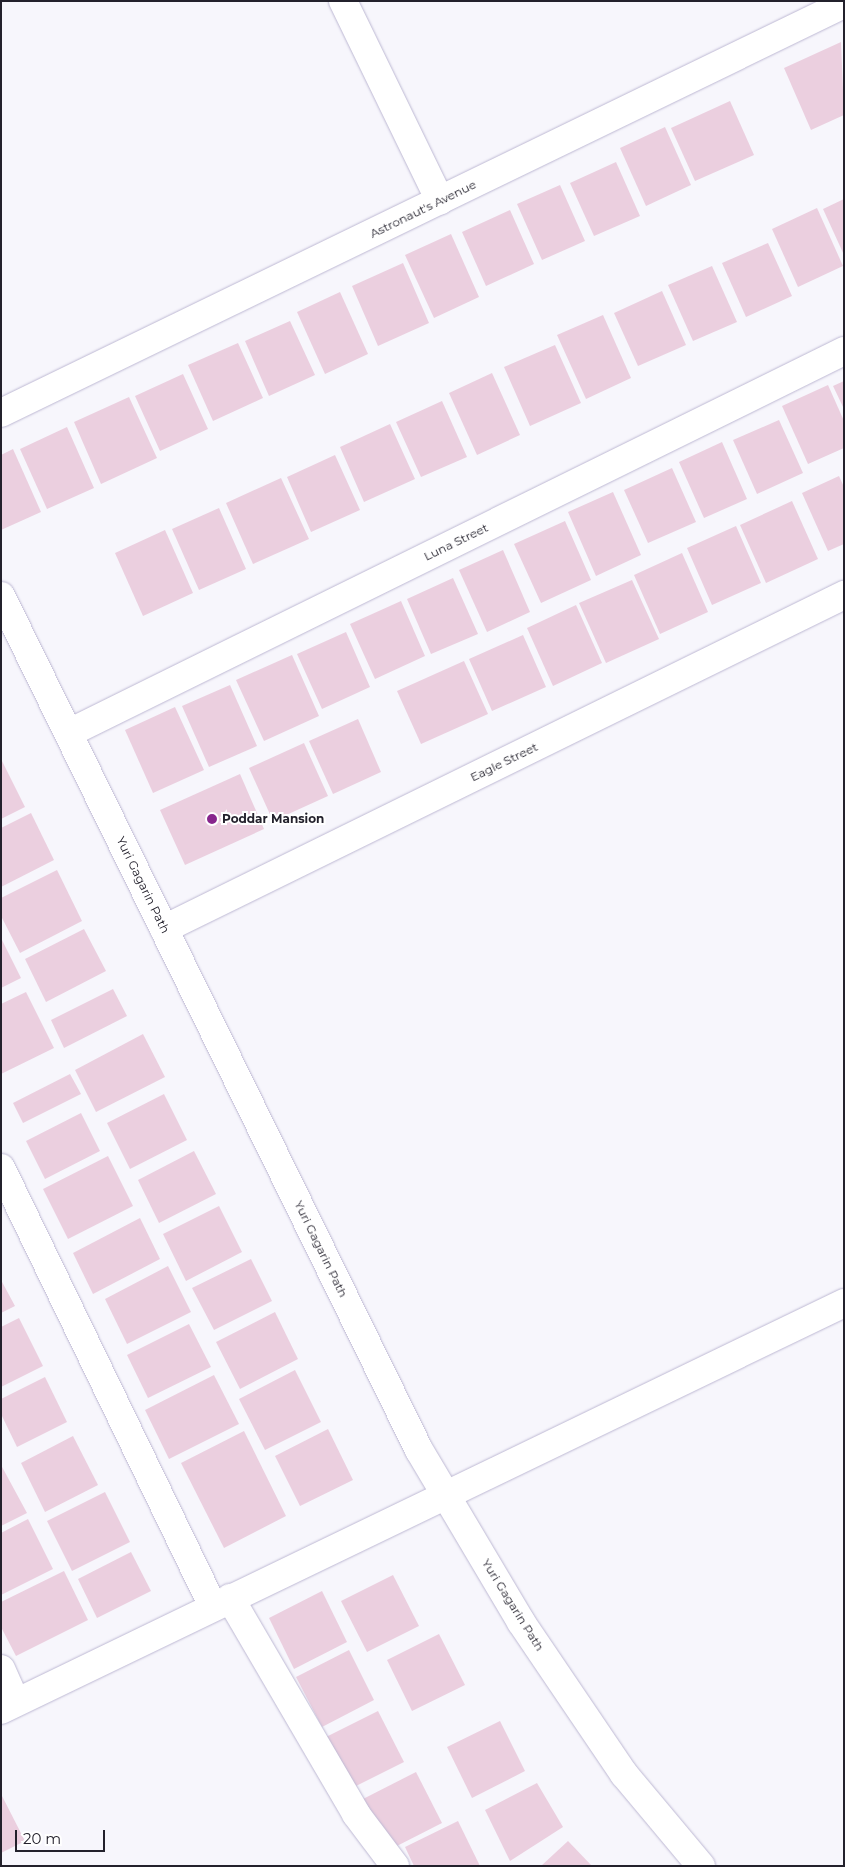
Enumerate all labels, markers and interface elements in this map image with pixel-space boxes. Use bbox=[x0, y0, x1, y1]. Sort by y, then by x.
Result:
street label: Astronaut's Avenue bbox=[368, 177, 478, 241]
street label: Luna Street bbox=[422, 520, 490, 564]
street label: Eagle Street bbox=[468, 739, 540, 785]
place label: Poddar Mansion bbox=[222, 812, 324, 826]
marker: Poddar Mansion bbox=[206, 813, 218, 825]
street label: Yuri Gagarin Path bbox=[113, 834, 173, 936]
street label: Yuri Gagarin Path bbox=[291, 1198, 351, 1300]
street label: Yuri Gagarin Path bbox=[479, 1556, 547, 1654]
scale bar bbox=[18, 1820, 108, 1852]
text: 20 m bbox=[23, 1829, 61, 1848]

